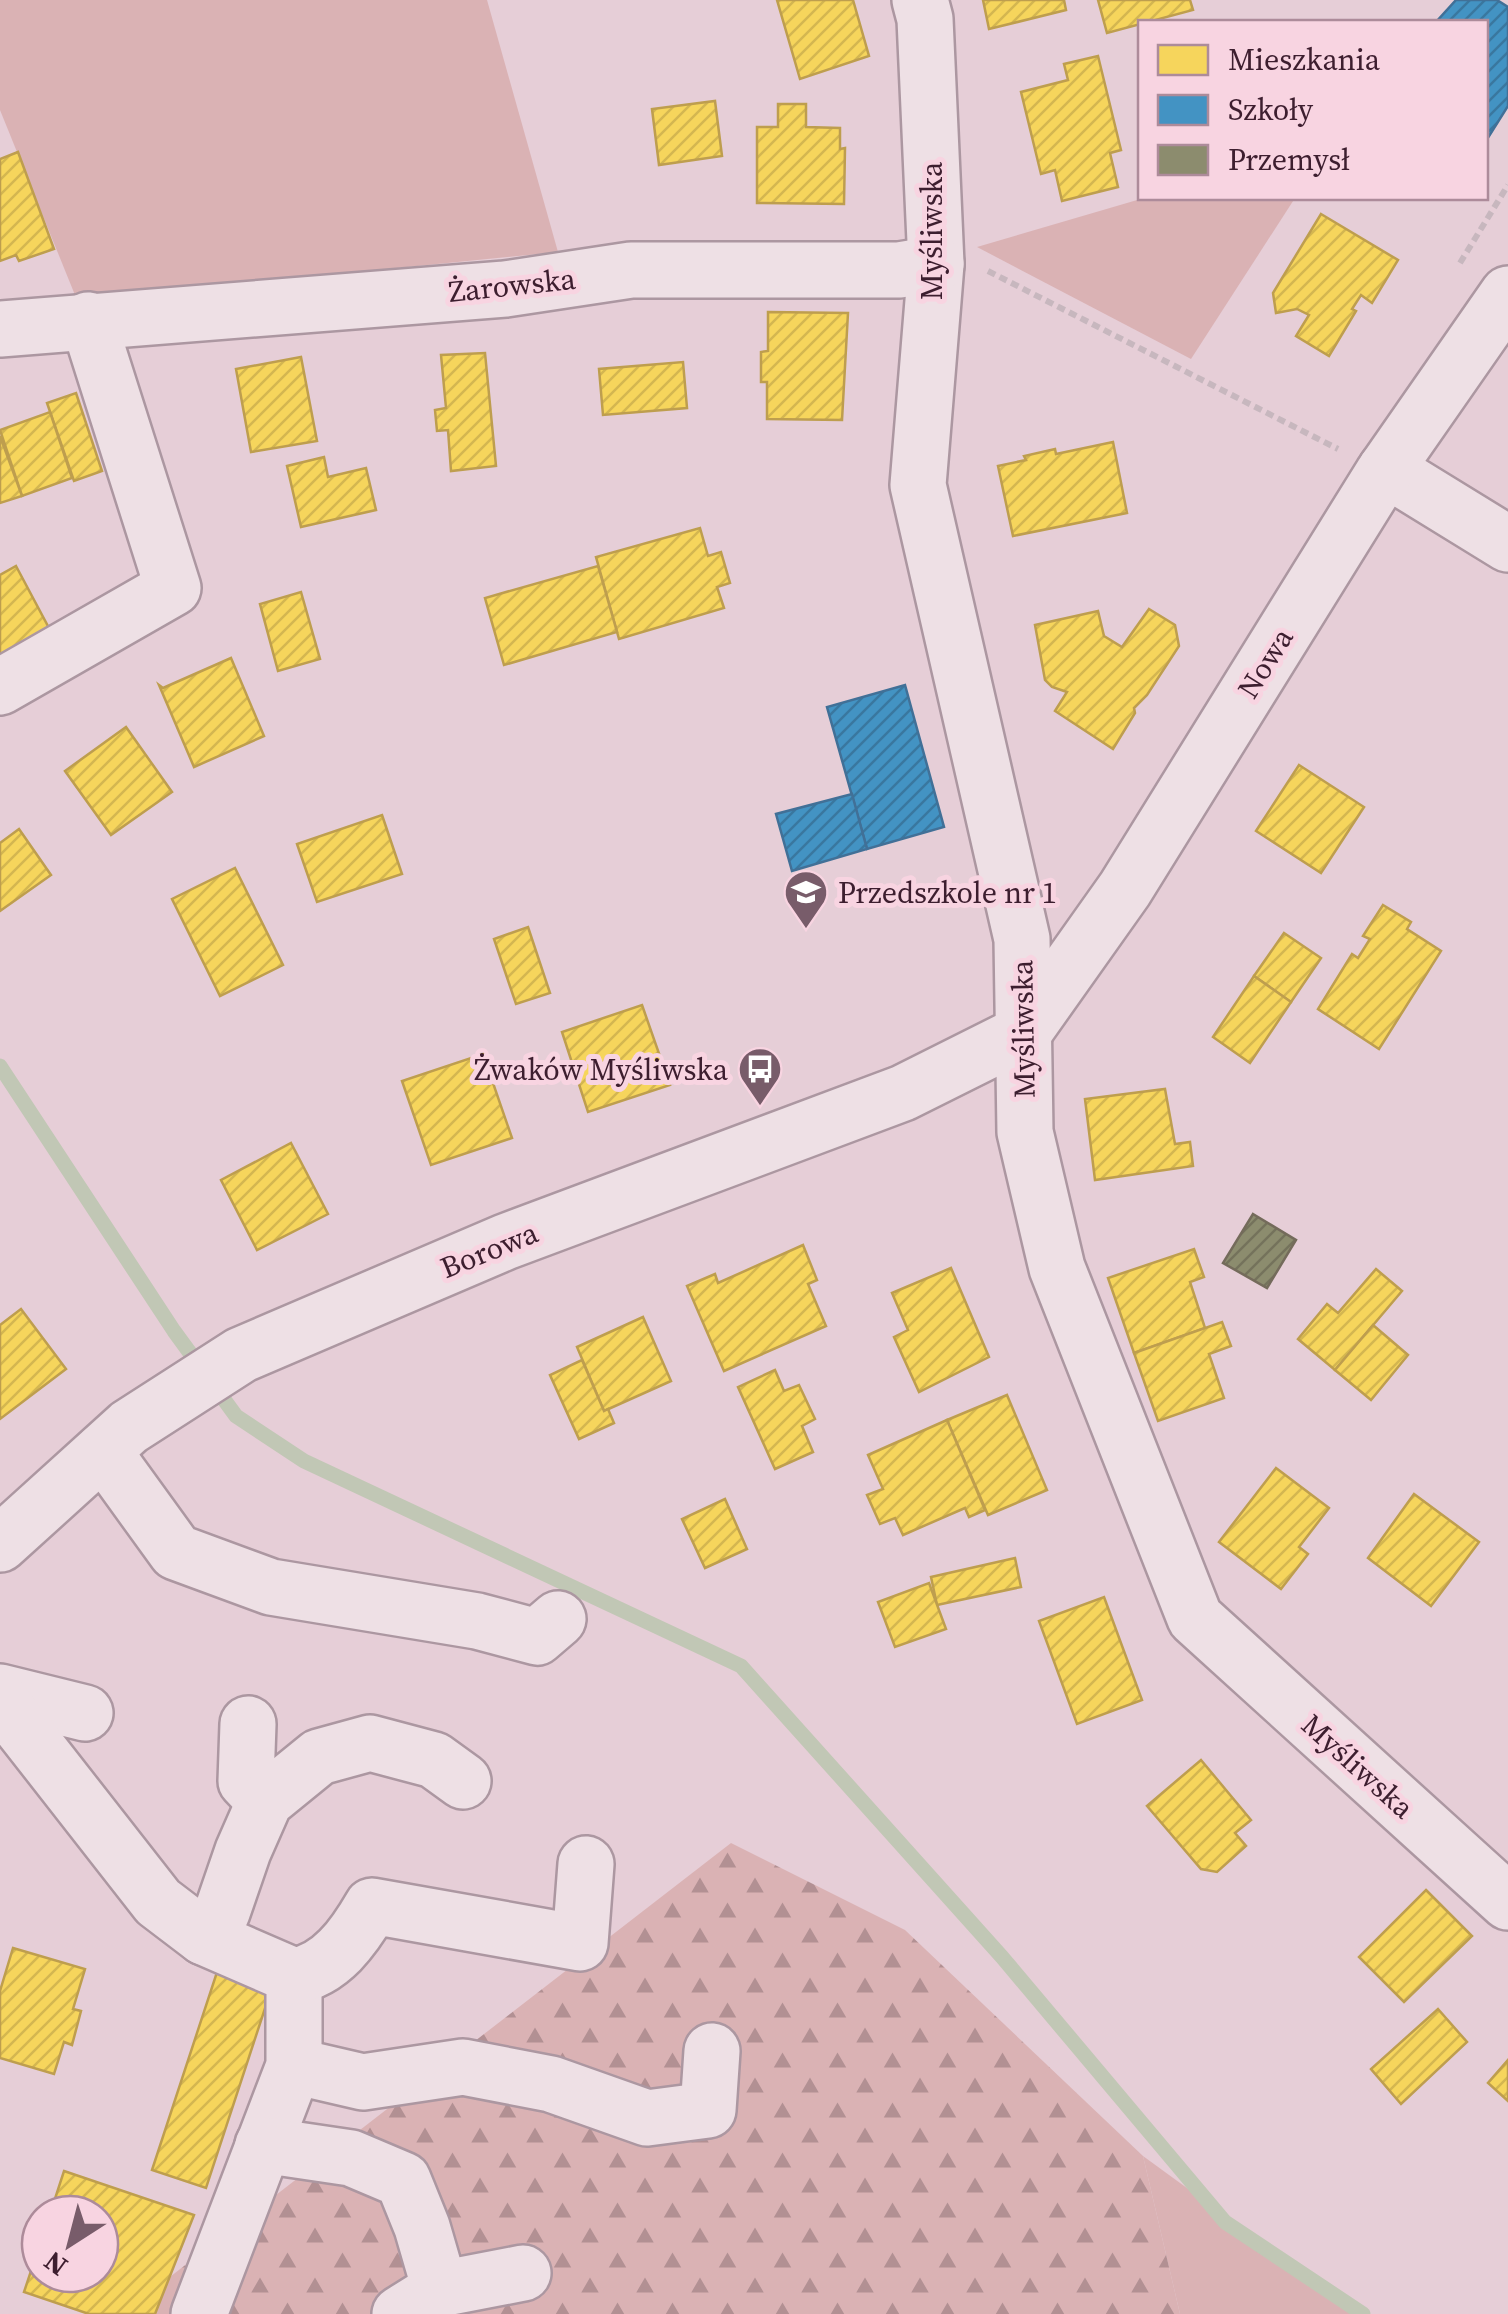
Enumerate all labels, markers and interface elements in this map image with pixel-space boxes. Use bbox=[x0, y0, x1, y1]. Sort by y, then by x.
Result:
legend bbox=[1138, 20, 1488, 200]
text: Mieszkania bbox=[1228, 39, 1381, 80]
text: Szkoły bbox=[1228, 89, 1314, 130]
text: Przemysł bbox=[1228, 139, 1350, 180]
street label: Myśliwska bbox=[911, 161, 952, 300]
street label: Żarowska bbox=[446, 258, 578, 312]
street label: Nowa bbox=[1228, 619, 1303, 706]
school or university icon: Przedszkole nr 1 bbox=[783, 869, 829, 930]
place label: Przedszkole nr 1 bbox=[838, 872, 1057, 913]
street label: Myśliwska bbox=[1001, 959, 1045, 1099]
bus stop icon: Żwaków Myśliwska bbox=[737, 1046, 783, 1107]
place label: Żwaków Myśliwska bbox=[474, 1049, 729, 1090]
street label: Borowa bbox=[434, 1212, 545, 1288]
street label: Myśliwska bbox=[1293, 1704, 1424, 1828]
north arrow bbox=[20, 2194, 120, 2294]
text: N bbox=[36, 2243, 75, 2286]

